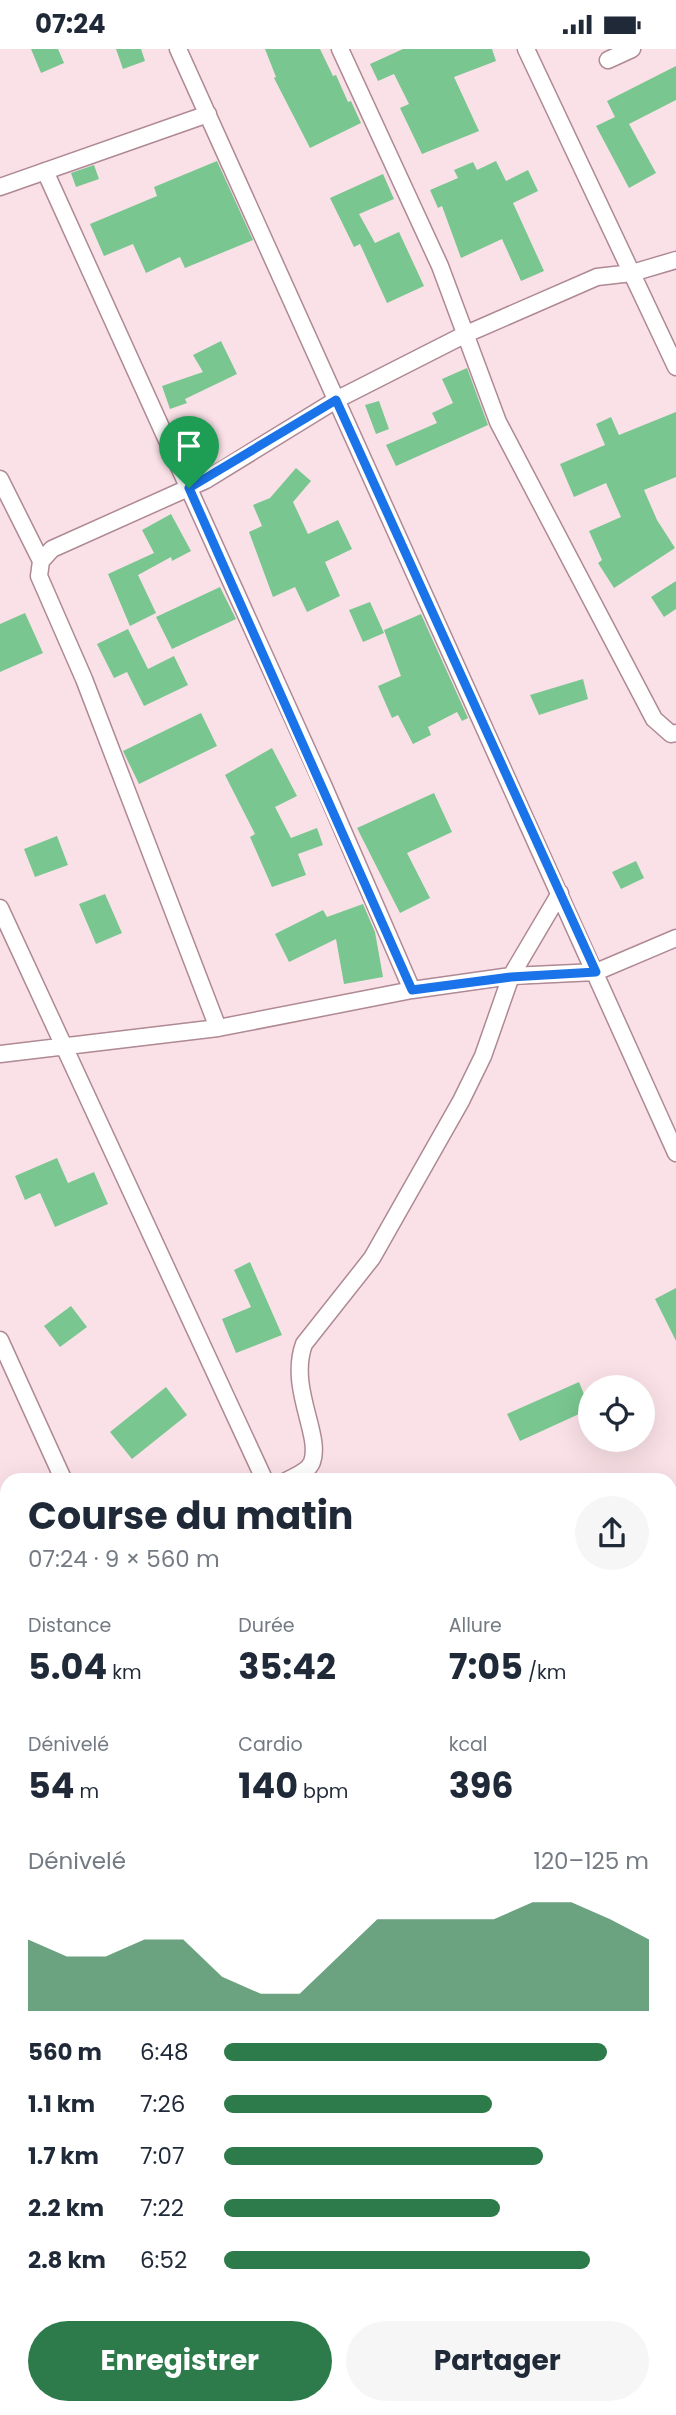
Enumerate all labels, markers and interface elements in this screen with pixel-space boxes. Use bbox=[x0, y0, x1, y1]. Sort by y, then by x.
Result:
text: 07:24 bbox=[35, 6, 106, 42]
pin bbox=[159, 416, 219, 488]
icon: arrive bbox=[170, 427, 208, 465]
map controls bbox=[578, 1375, 655, 1452]
button: locate bbox=[578, 1375, 655, 1452]
text: Course du matin bbox=[28, 1489, 353, 1542]
button: share bbox=[575, 1496, 649, 1570]
text: 07:24 · 9 × 560 m bbox=[28, 1543, 220, 1575]
text: Distance bbox=[28, 1612, 111, 1639]
text: Durée bbox=[238, 1612, 295, 1639]
text: Allure bbox=[449, 1612, 502, 1639]
text: 5.04 bbox=[28, 1642, 107, 1691]
text: 35:42 bbox=[238, 1642, 336, 1691]
text: 7:05 bbox=[449, 1642, 523, 1691]
text: km bbox=[107, 1659, 142, 1686]
text: /km bbox=[523, 1659, 566, 1686]
text: Dénivelé bbox=[28, 1731, 109, 1758]
text: Cardio bbox=[238, 1731, 303, 1758]
text: kcal bbox=[449, 1731, 488, 1758]
text: 54 bbox=[28, 1761, 74, 1810]
text: 140 bbox=[238, 1761, 298, 1810]
text: 396 bbox=[449, 1761, 514, 1810]
text: m bbox=[74, 1778, 99, 1805]
text: bpm bbox=[298, 1778, 348, 1805]
text: Dénivelé bbox=[28, 1845, 126, 1877]
text: 120–125 m bbox=[534, 1845, 649, 1877]
text: 560 m bbox=[28, 2036, 102, 2068]
text: 6:48 bbox=[140, 2036, 188, 2068]
text: 1.1 km bbox=[28, 2088, 95, 2120]
text: 7:26 bbox=[140, 2088, 185, 2120]
text: 1.7 km bbox=[28, 2140, 99, 2172]
text: 7:07 bbox=[140, 2140, 184, 2172]
text: 2.2 km bbox=[28, 2192, 104, 2224]
text: 7:22 bbox=[140, 2192, 184, 2224]
text: 2.8 km bbox=[28, 2244, 106, 2276]
text: 6:52 bbox=[140, 2244, 187, 2276]
button: Enregistrer bbox=[28, 2321, 332, 2401]
button: Partager bbox=[346, 2321, 649, 2401]

